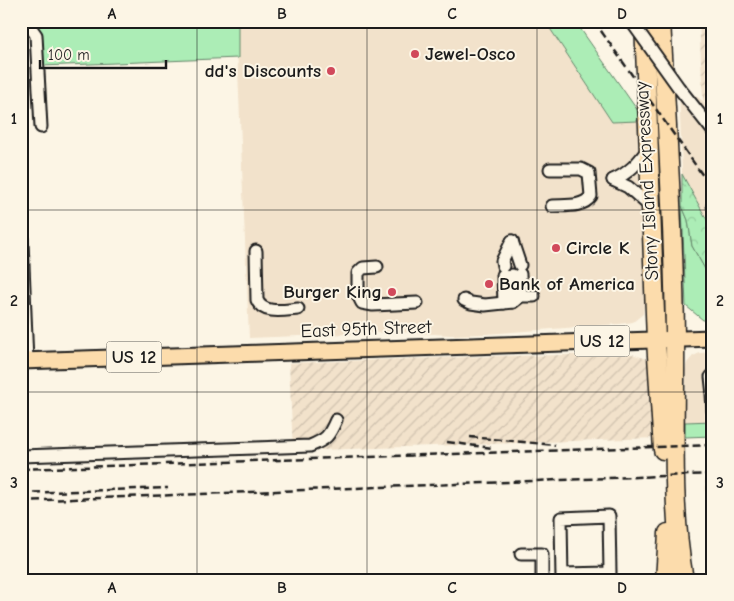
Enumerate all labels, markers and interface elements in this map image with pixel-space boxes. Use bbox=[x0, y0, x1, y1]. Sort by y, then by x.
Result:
text: A bbox=[108, 5, 117, 23]
text: B bbox=[277, 5, 287, 23]
text: C bbox=[447, 5, 457, 23]
text: D bbox=[617, 5, 627, 23]
scale bar bbox=[40, 38, 166, 70]
place label: Jewel-Osco bbox=[425, 43, 516, 65]
text: 100 m bbox=[48, 46, 90, 64]
marker: Jewel-Osco bbox=[409, 48, 421, 60]
place label: dd's Discounts bbox=[205, 60, 321, 82]
marker: dd's Discounts bbox=[325, 65, 337, 77]
street label: Stony Island Expressway bbox=[631, 80, 663, 281]
text: 1 bbox=[11, 110, 17, 128]
text: 1 bbox=[717, 110, 723, 128]
place label: Circle K bbox=[566, 237, 630, 259]
marker: Circle K bbox=[550, 242, 562, 254]
place label: Bank of America bbox=[499, 273, 635, 295]
marker: Bank of America bbox=[483, 278, 495, 290]
place label: Burger King bbox=[283, 281, 382, 303]
marker: Burger King bbox=[386, 286, 398, 298]
text: 2 bbox=[10, 292, 18, 310]
text: 2 bbox=[716, 292, 724, 310]
street label: East 95th Street bbox=[300, 316, 432, 342]
road number: US 12 bbox=[574, 326, 630, 356]
road number: US 12 bbox=[106, 342, 162, 372]
text: 3 bbox=[10, 474, 18, 492]
text: 3 bbox=[716, 474, 724, 492]
text: A bbox=[108, 579, 117, 597]
text: B bbox=[277, 579, 287, 597]
text: C bbox=[447, 579, 457, 597]
text: D bbox=[617, 579, 627, 597]

